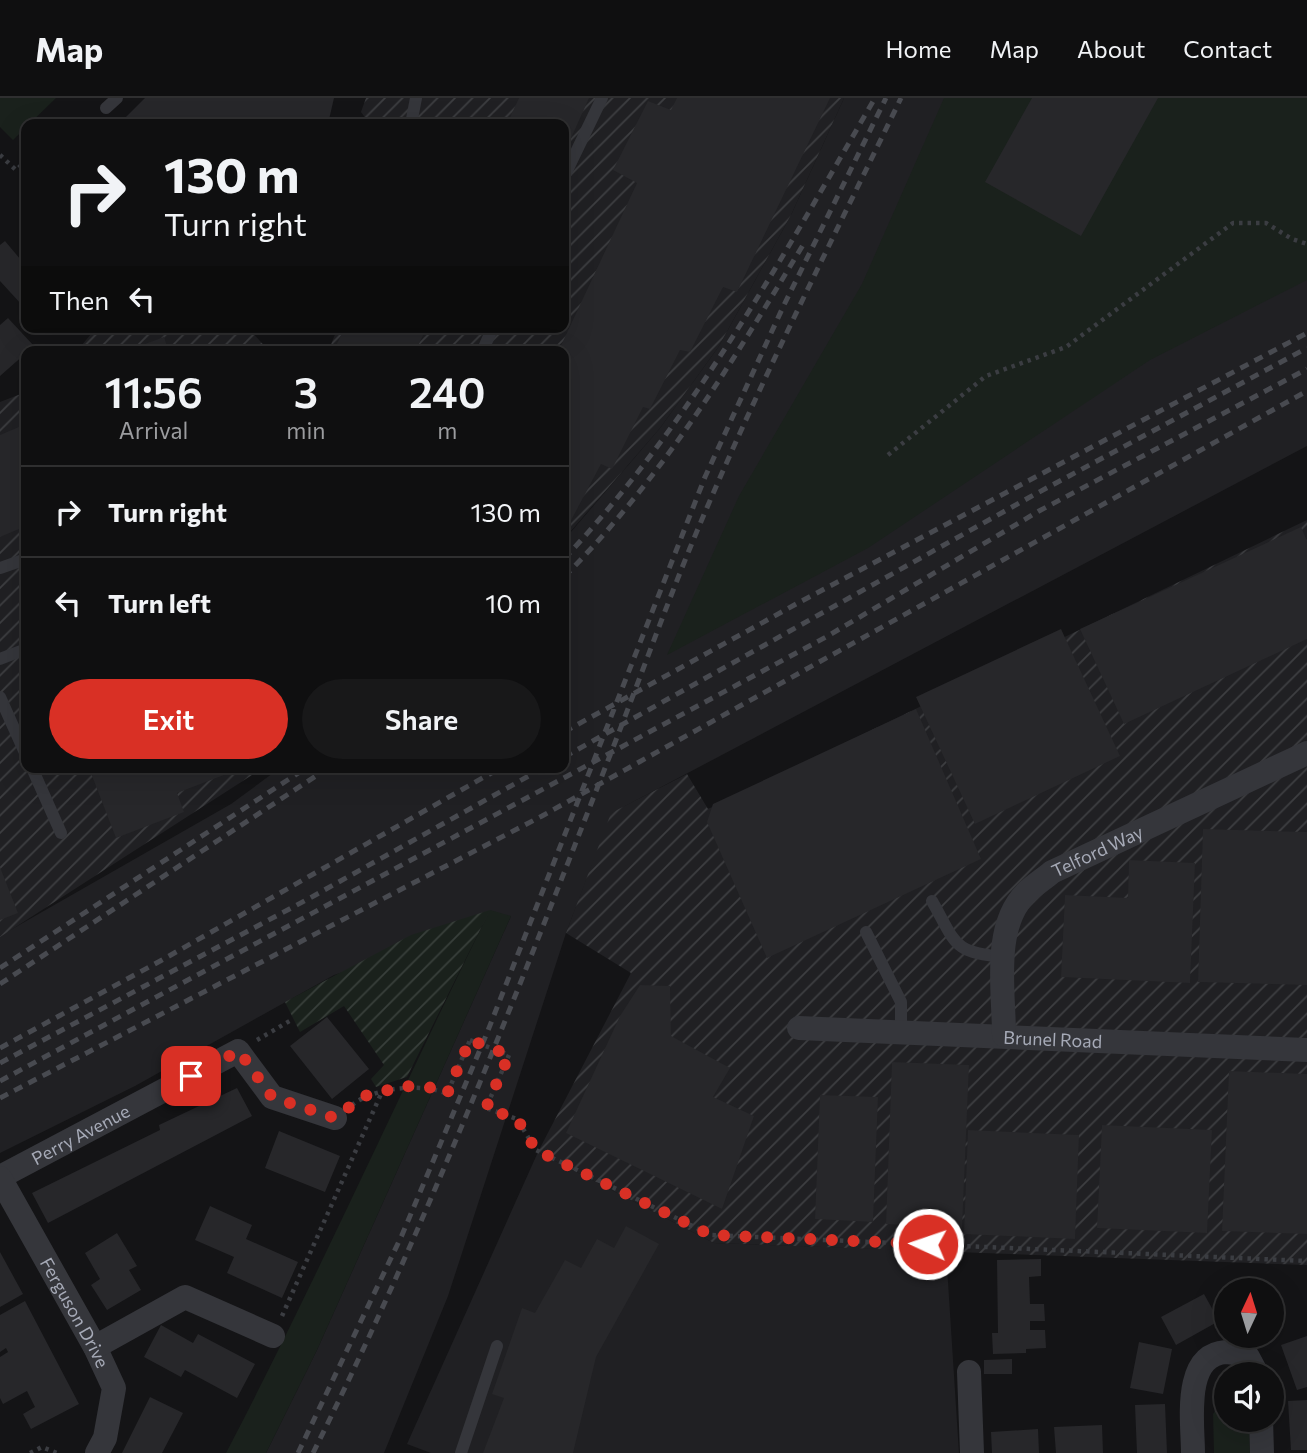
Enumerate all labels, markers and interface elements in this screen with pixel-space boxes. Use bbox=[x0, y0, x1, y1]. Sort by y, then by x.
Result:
text: Map bbox=[35, 28, 103, 69]
text: Home bbox=[886, 34, 952, 63]
text: Map bbox=[990, 34, 1039, 63]
text: About bbox=[1077, 34, 1145, 63]
text: Contact bbox=[1183, 34, 1272, 63]
text: 130 m bbox=[164, 143, 299, 203]
icon: right bbox=[49, 147, 140, 238]
text: Turn right bbox=[164, 203, 307, 243]
icon: left bbox=[123, 280, 161, 318]
text: Then bbox=[49, 284, 109, 315]
text: 11:56 bbox=[105, 365, 203, 417]
text: 3 bbox=[294, 365, 318, 417]
text: 240 bbox=[409, 365, 485, 417]
text: Arrival bbox=[119, 416, 188, 444]
text: min bbox=[286, 416, 325, 444]
text: m bbox=[437, 416, 457, 444]
icon: right bbox=[49, 493, 87, 531]
text: Turn right bbox=[108, 496, 227, 527]
text: 130 m bbox=[470, 496, 541, 527]
icon: left bbox=[49, 584, 87, 622]
text: Turn left bbox=[108, 587, 211, 618]
text: 10 m bbox=[485, 587, 541, 618]
button: Exit bbox=[49, 679, 288, 759]
button: Share bbox=[302, 679, 541, 759]
street label: Telford Way bbox=[1048, 820, 1146, 882]
street label: Brunel Road bbox=[1003, 1026, 1103, 1052]
pin bbox=[161, 1046, 221, 1106]
icon: arrive bbox=[172, 1057, 210, 1095]
street label: Perry Avenue bbox=[28, 1100, 133, 1169]
position arrow bbox=[891, 1207, 965, 1281]
street label: Ferguson Drive bbox=[36, 1253, 114, 1371]
north arrow bbox=[1214, 1278, 1284, 1348]
map controls bbox=[1214, 1278, 1284, 1432]
button: sound bbox=[1214, 1362, 1284, 1432]

